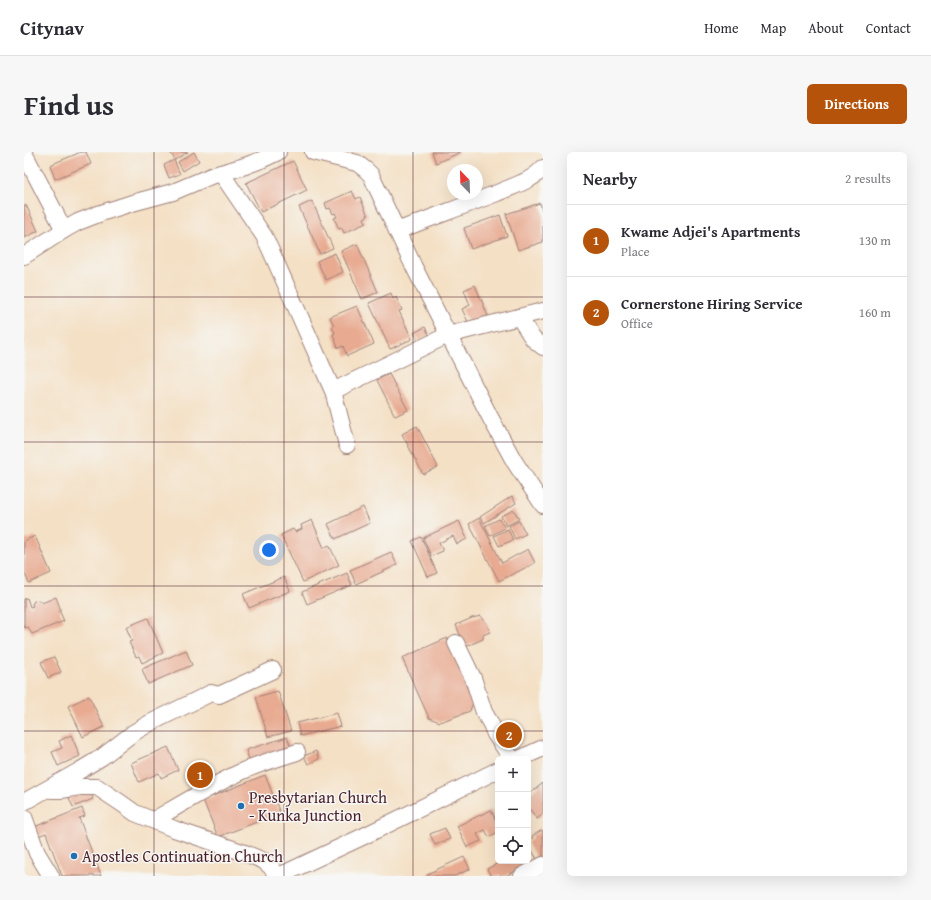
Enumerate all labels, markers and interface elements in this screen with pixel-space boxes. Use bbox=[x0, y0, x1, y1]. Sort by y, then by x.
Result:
text: Citynav bbox=[20, 14, 84, 42]
text: Home bbox=[704, 18, 739, 38]
text: Map bbox=[761, 18, 786, 38]
text: About bbox=[808, 18, 844, 38]
text: Contact bbox=[866, 18, 911, 38]
text: Find us bbox=[24, 84, 114, 125]
button: Directions bbox=[807, 84, 907, 124]
north arrow bbox=[447, 164, 483, 200]
text: Nearby bbox=[583, 166, 637, 191]
text: 2 results bbox=[845, 169, 891, 188]
text: Kwame Adjei's Apartments bbox=[621, 221, 800, 242]
text: 1 bbox=[593, 231, 599, 250]
text: 130 m bbox=[859, 231, 891, 250]
text: Place bbox=[621, 242, 650, 261]
text: Cornerstone Hiring Service bbox=[621, 293, 803, 314]
text: 2 bbox=[593, 303, 599, 322]
text: 160 m bbox=[859, 303, 891, 322]
text: Office bbox=[621, 314, 653, 333]
your location bbox=[259, 540, 279, 560]
pin: 2 bbox=[496, 720, 522, 750]
map controls bbox=[495, 756, 531, 864]
button: + bbox=[495, 756, 531, 792]
pin: 1 bbox=[187, 760, 213, 790]
place label: Presbytarian Church - Kunka Junction bbox=[249, 785, 387, 827]
button: − bbox=[495, 792, 531, 828]
marker: Presbytarian Church - Kunka Junction bbox=[236, 801, 246, 811]
button: locate bbox=[495, 828, 531, 864]
place label: Apostles Continuation Church bbox=[82, 844, 283, 868]
marker: Apostles Continuation Church bbox=[69, 851, 79, 861]

